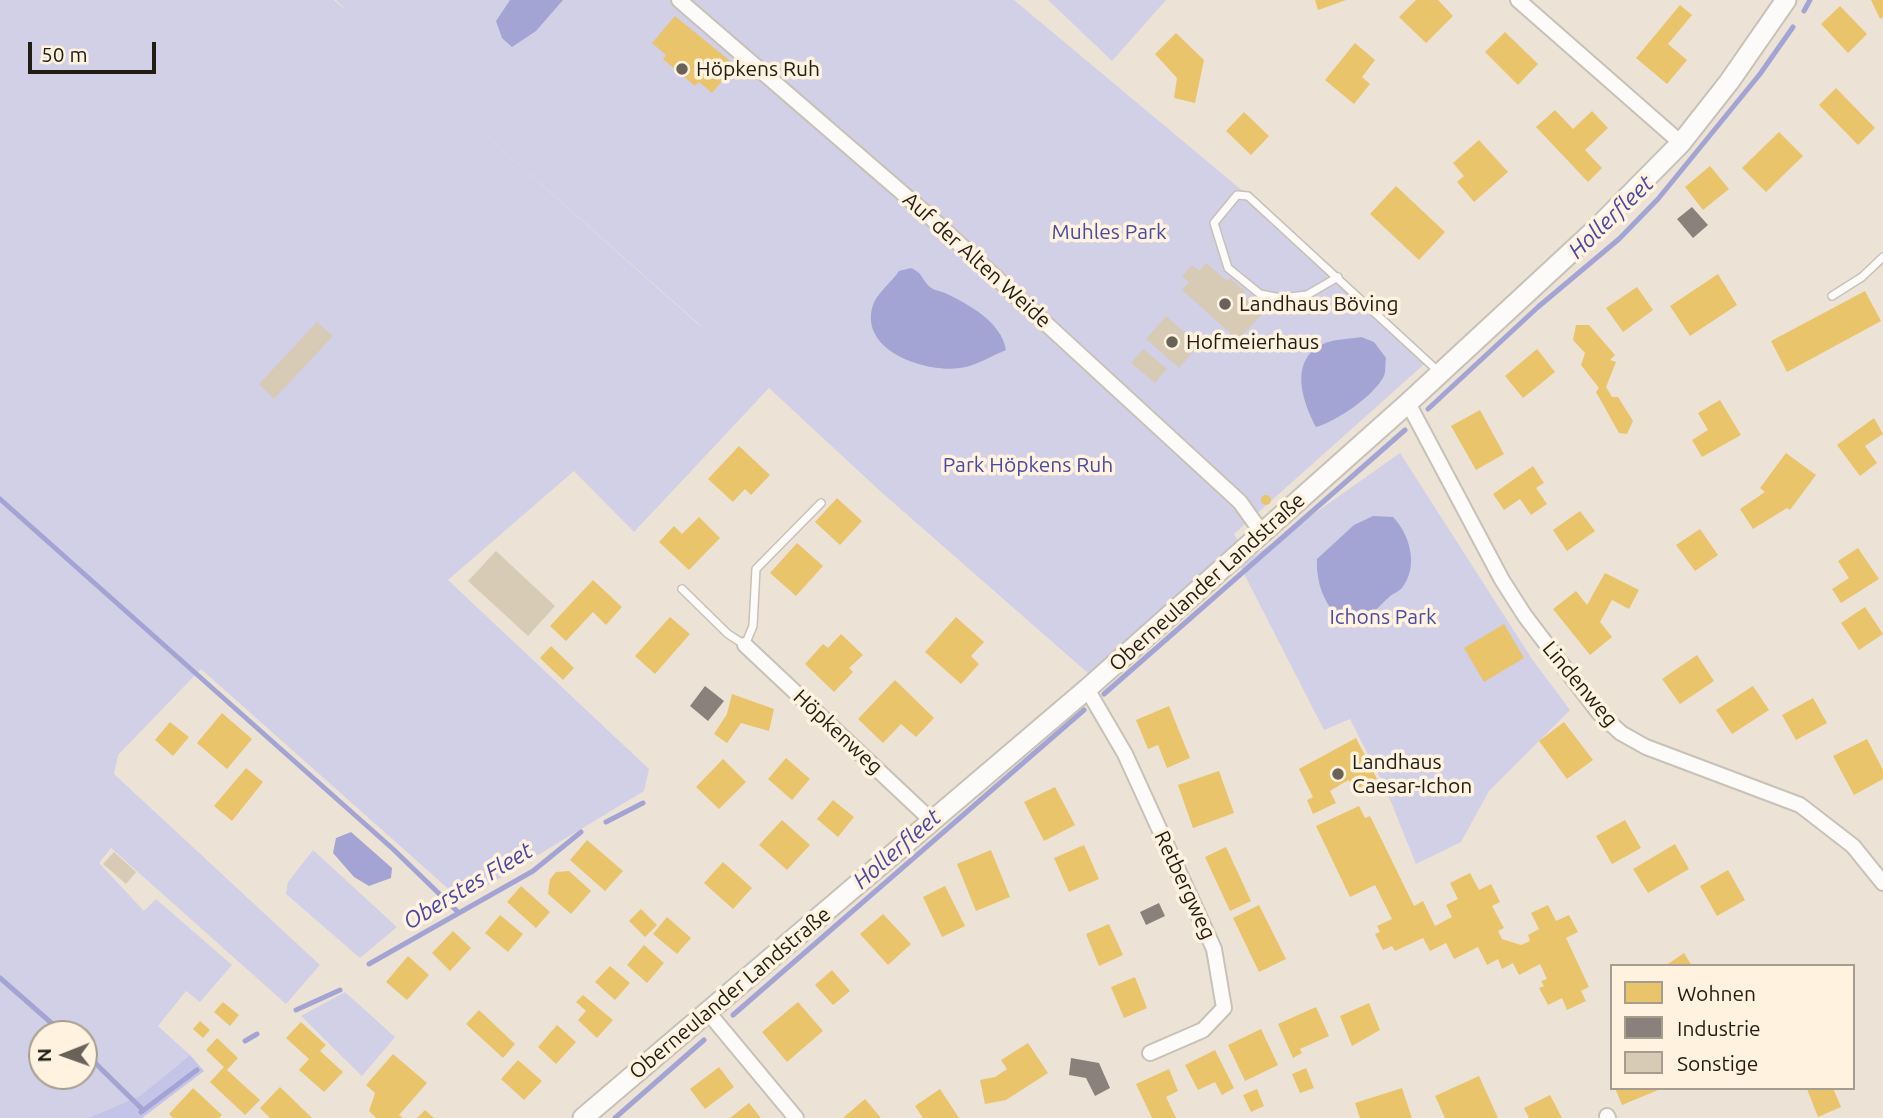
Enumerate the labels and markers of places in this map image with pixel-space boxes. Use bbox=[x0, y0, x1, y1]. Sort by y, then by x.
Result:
place label: Höpkens Ruh bbox=[696, 56, 820, 82]
marker: Höpkens Ruh bbox=[674, 61, 690, 77]
place label: Landhaus Böving bbox=[1239, 291, 1398, 317]
marker: Landhaus Böving bbox=[1217, 296, 1233, 312]
place label: Hofmeierhaus bbox=[1186, 329, 1319, 355]
marker: Hofmeierhaus bbox=[1164, 334, 1180, 350]
place label: Landhaus Caesar-Ichon bbox=[1352, 749, 1472, 799]
marker: Landhaus Caesar-Ichon bbox=[1330, 766, 1346, 782]

